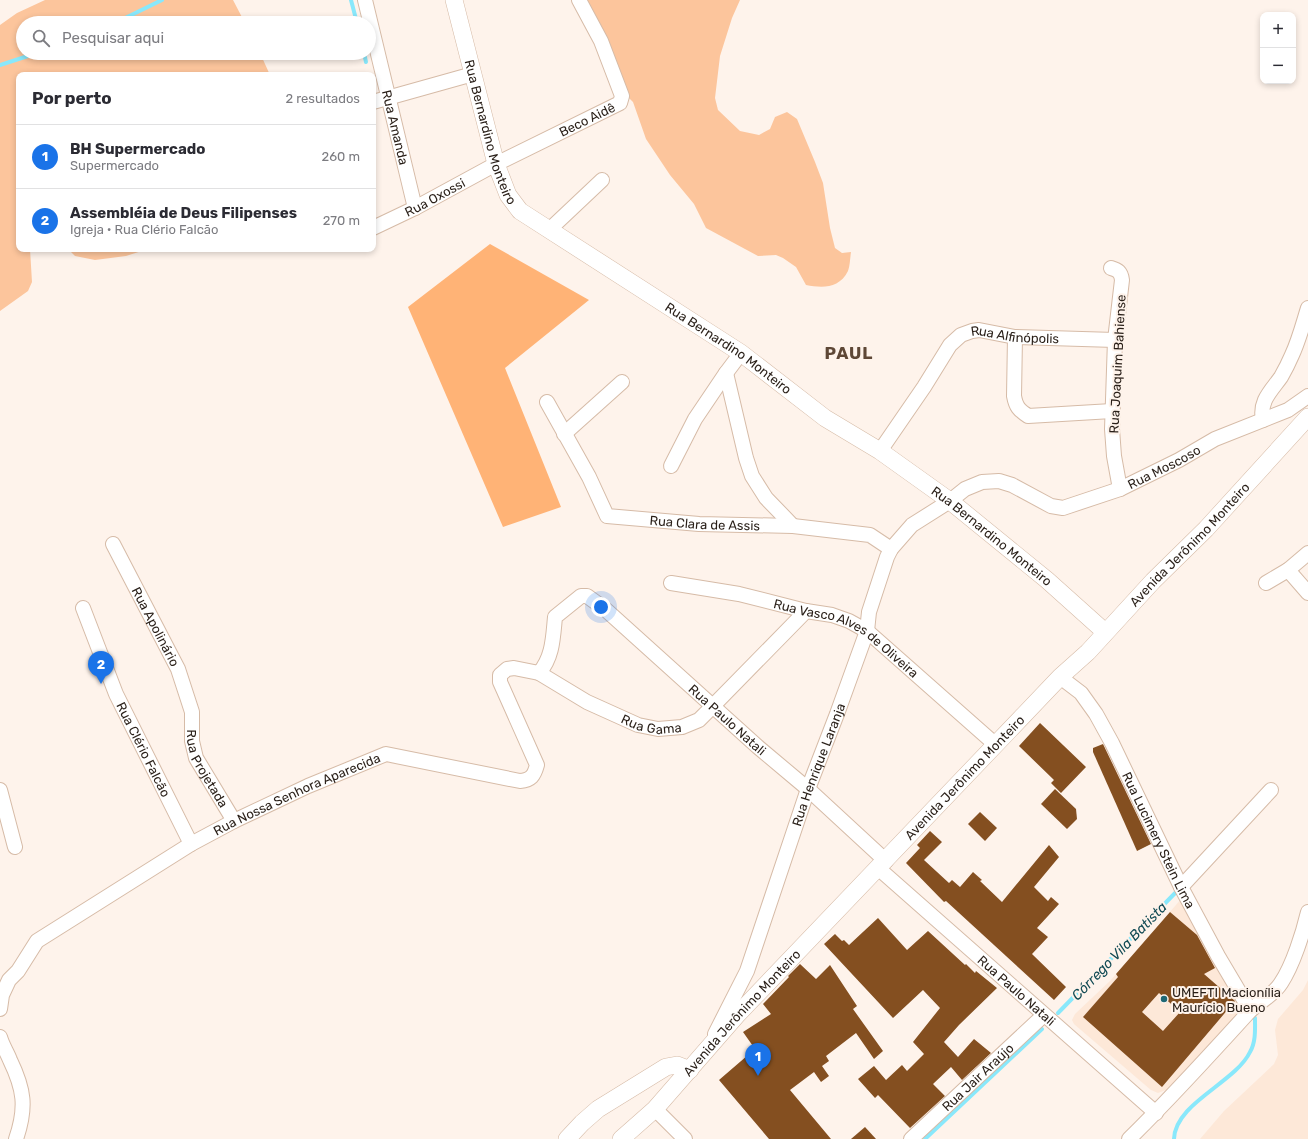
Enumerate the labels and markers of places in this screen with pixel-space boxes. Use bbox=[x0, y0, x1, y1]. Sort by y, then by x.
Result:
pin: 2 bbox=[88, 651, 114, 684]
place label: UMEFTI Macionília Maurício Bueno bbox=[1172, 985, 1281, 1015]
marker: UMEFTI Macionília Maurício Bueno bbox=[1159, 994, 1169, 1004]
pin: 1 bbox=[745, 1043, 771, 1076]

